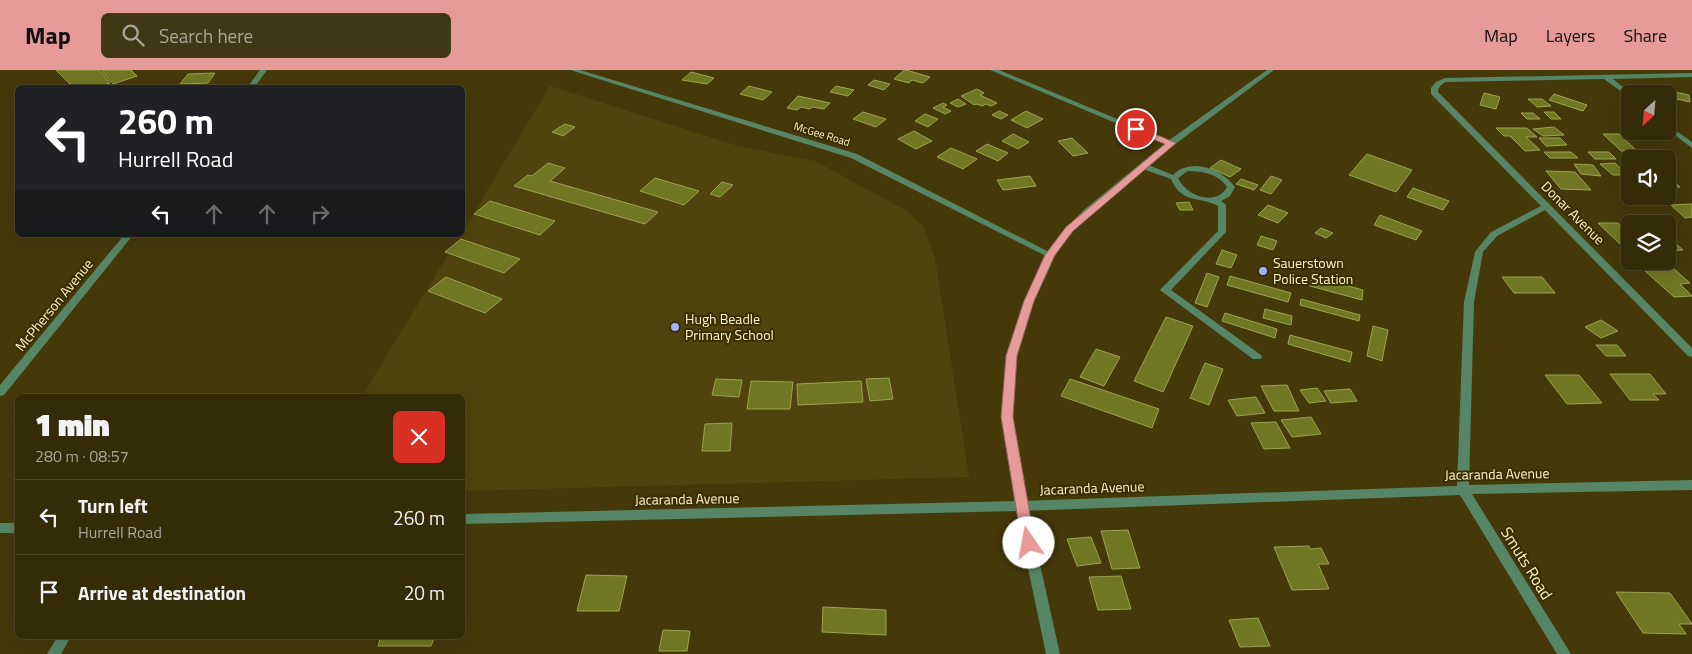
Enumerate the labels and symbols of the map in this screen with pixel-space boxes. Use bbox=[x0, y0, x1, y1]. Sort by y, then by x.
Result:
north arrow bbox=[1621, 85, 1676, 140]
pin bbox=[1115, 108, 1157, 150]
street label: McGee Road bbox=[792, 118, 852, 150]
street label: Donar Avenue bbox=[1537, 176, 1610, 249]
place label: Sauerstown Police Station bbox=[1273, 252, 1353, 289]
street label: McPherson Avenue bbox=[10, 254, 98, 356]
marker: Sauerstown Police Station bbox=[1257, 265, 1269, 277]
place label: Hugh Beadle Primary School bbox=[685, 308, 774, 345]
marker: Hugh Beadle Primary School bbox=[669, 321, 681, 333]
street label: Jacaranda Avenue bbox=[1444, 462, 1550, 485]
street label: Jacaranda Avenue bbox=[1039, 475, 1145, 500]
street label: Jacaranda Avenue bbox=[634, 487, 740, 510]
position arrow bbox=[1002, 516, 1054, 568]
street label: Smuts Road bbox=[1495, 522, 1559, 604]

